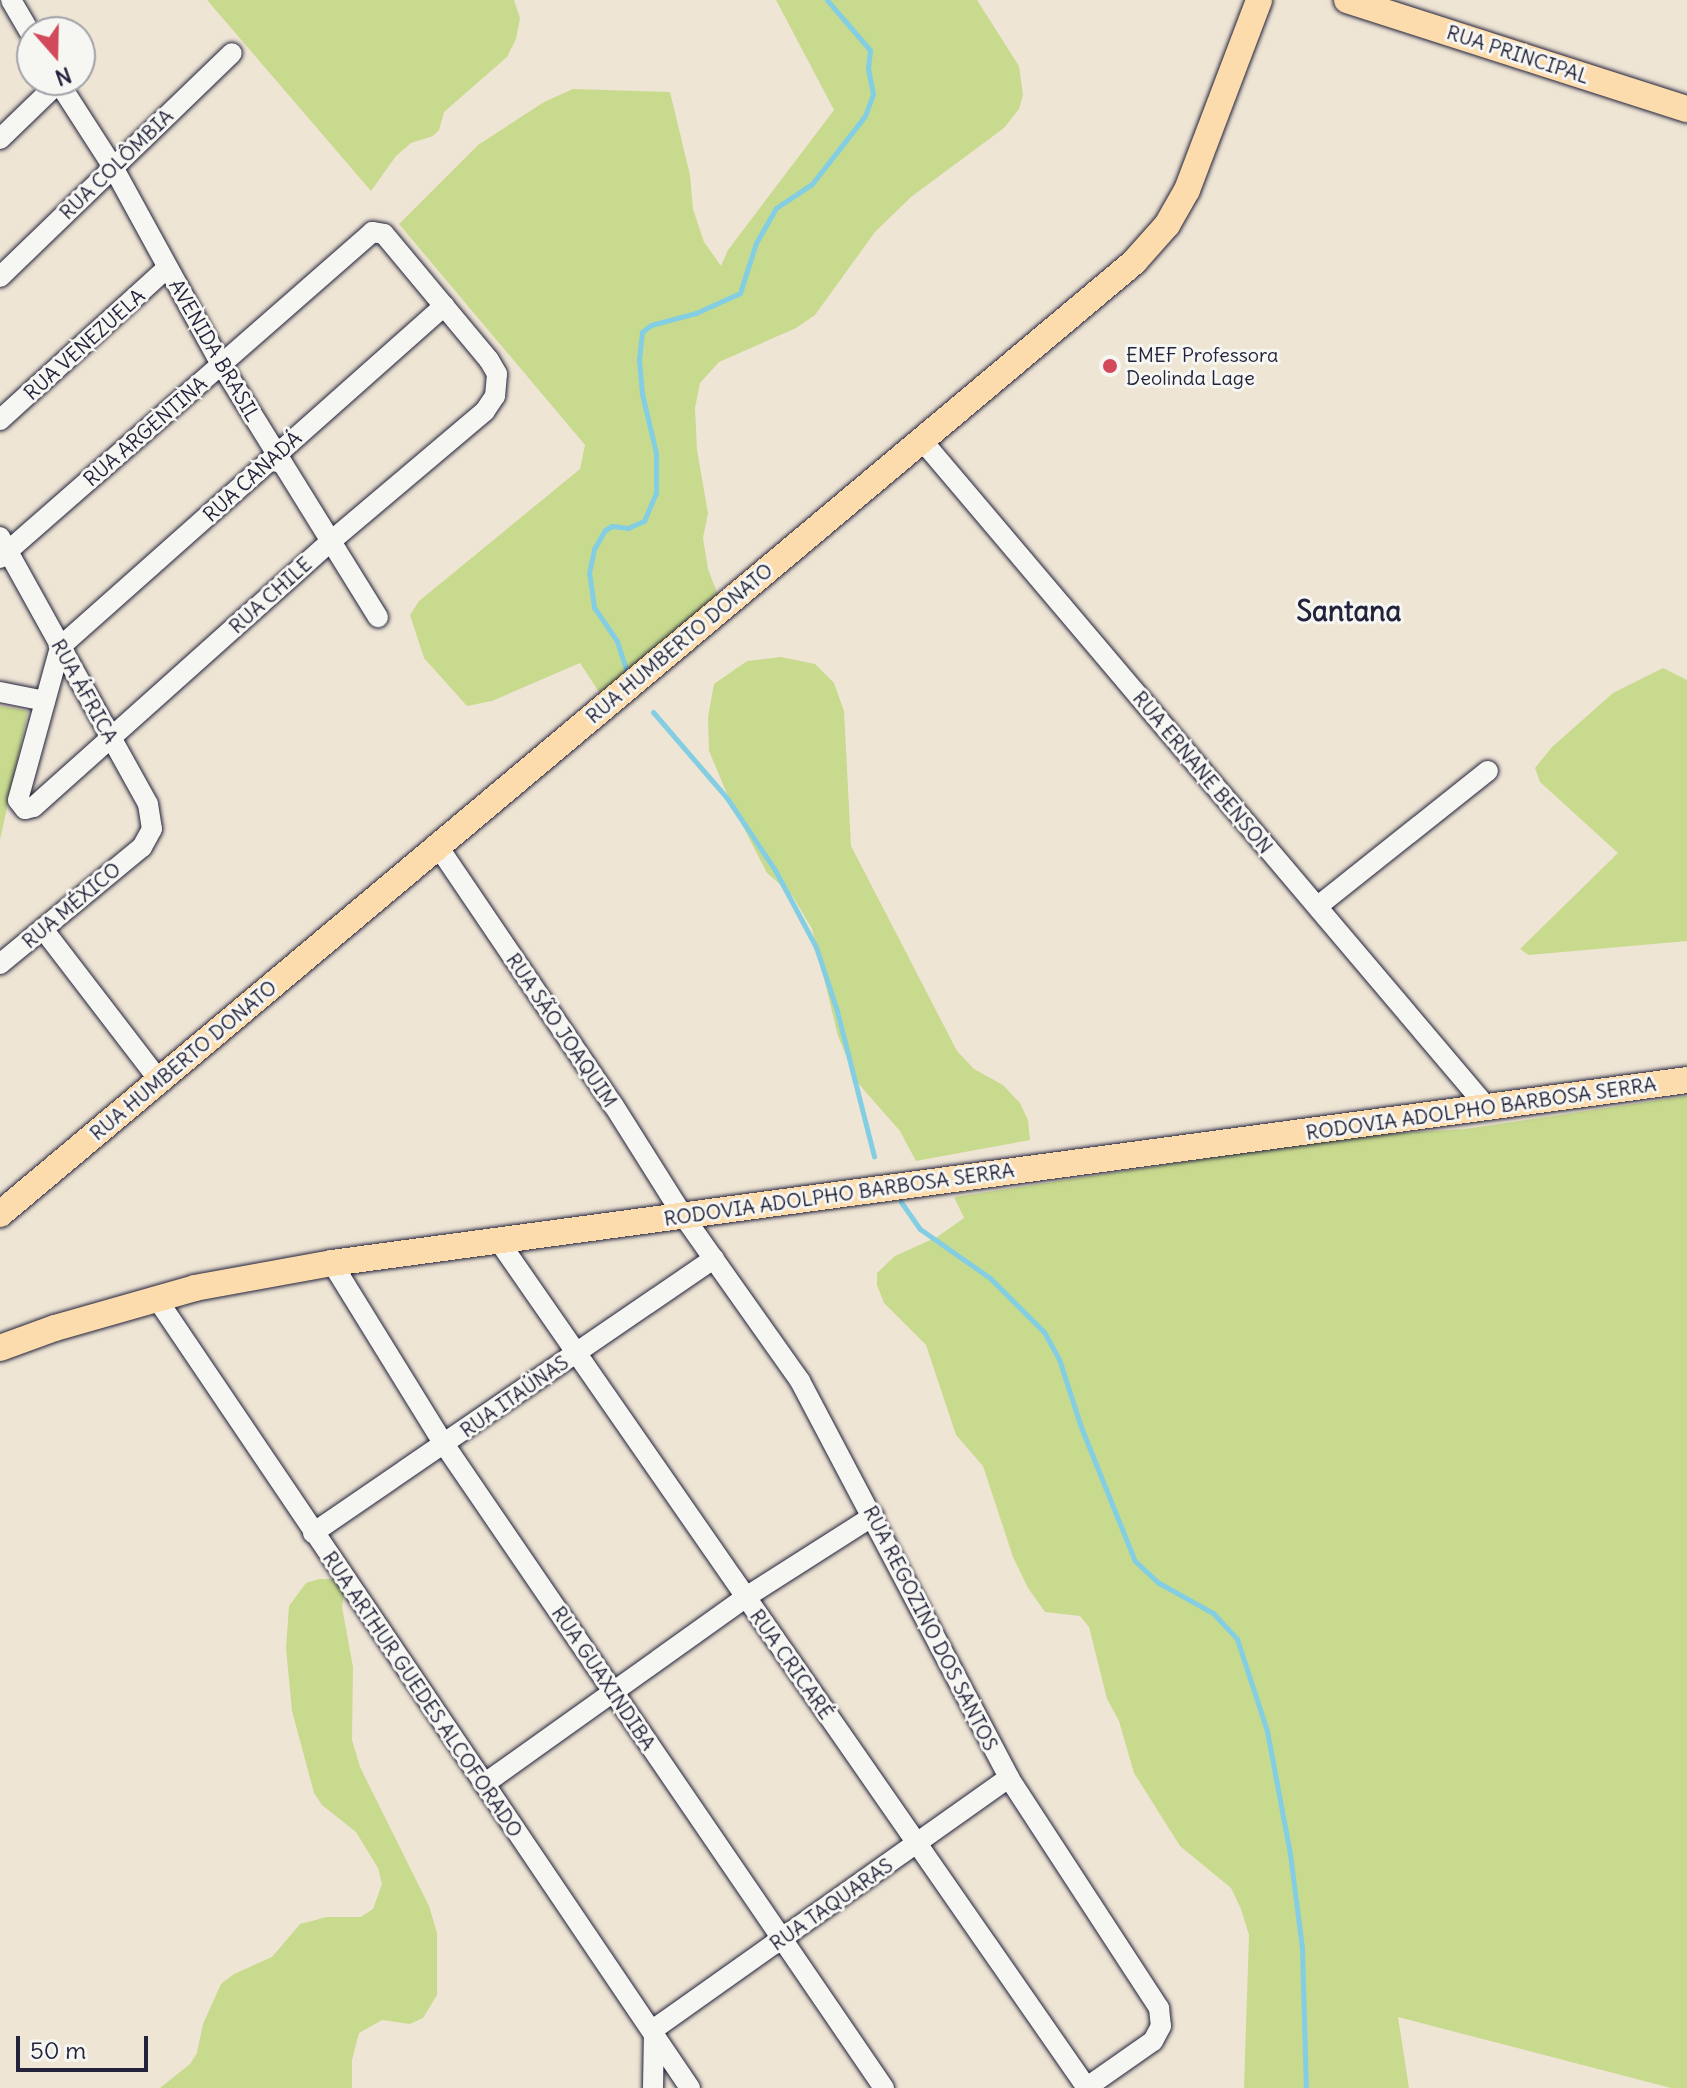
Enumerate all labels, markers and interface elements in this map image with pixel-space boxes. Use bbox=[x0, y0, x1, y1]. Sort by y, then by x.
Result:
north arrow bbox=[16, 16, 96, 96]
street label: RUA PRINCIPAL bbox=[1444, 20, 1592, 88]
text: N bbox=[52, 61, 75, 92]
street label: RUA COLÔMBIA bbox=[54, 104, 178, 224]
street label: AVENIDA BRASIL bbox=[165, 275, 265, 425]
street label: RUA VENEZUELA bbox=[19, 283, 149, 405]
place label: EMEF Professora Deolinda Lage bbox=[1126, 342, 1278, 389]
marker: EMEF Professora Deolinda Lage bbox=[1101, 357, 1119, 375]
street label: RUA ARGENTINA bbox=[79, 371, 211, 491]
street label: RUA CANADÁ bbox=[198, 426, 306, 526]
street label: RUA CHILE bbox=[224, 552, 316, 638]
street label: RUA HUMBERTO DONATO bbox=[581, 558, 777, 728]
district label: Santana bbox=[1296, 594, 1402, 628]
street label: RUA ÁFRICA bbox=[47, 635, 123, 747]
street label: RUA ERNANE BENSON bbox=[1128, 686, 1278, 858]
street label: RUA MÉXICO bbox=[17, 857, 125, 953]
street label: RUA SÃO JOAQUIM bbox=[502, 948, 622, 1112]
street label: RUA HUMBERTO DONATO bbox=[85, 975, 281, 1145]
street label: RODOVIA ADOLPHO BARBOSA SERRA bbox=[1304, 1072, 1658, 1144]
street label: RODOVIA ADOLPHO BARBOSA SERRA bbox=[662, 1158, 1016, 1230]
street label: RUA ITAÚNAS bbox=[455, 1350, 573, 1442]
street label: RUA REGOZINO DOS SANTOS bbox=[859, 1502, 1003, 1754]
street label: RUA ARTHUR GUEDES ALCOFORADO bbox=[318, 1546, 528, 1842]
street label: RUA GUAXINDIBA bbox=[547, 1601, 661, 1755]
street label: RUA CRICARÉ bbox=[745, 1604, 839, 1724]
street label: RUA TAQUARAS bbox=[765, 1853, 897, 1955]
scale bar bbox=[20, 2020, 152, 2070]
text: 50 m bbox=[30, 2035, 86, 2065]

